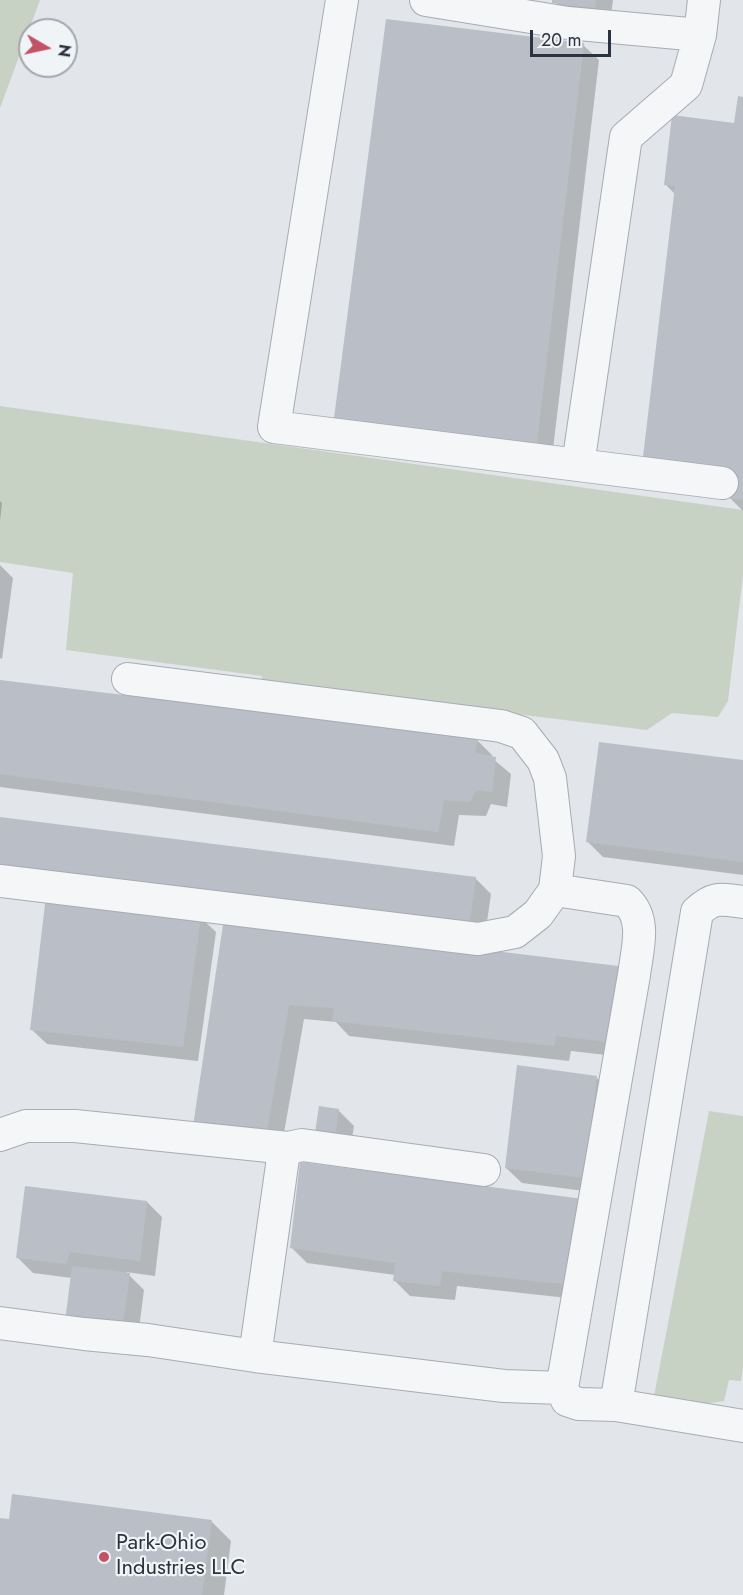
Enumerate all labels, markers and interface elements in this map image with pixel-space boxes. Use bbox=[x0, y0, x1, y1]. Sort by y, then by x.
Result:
north arrow bbox=[18, 18, 78, 78]
scale bar bbox=[533, 18, 614, 56]
text: 20 m bbox=[541, 27, 581, 53]
text: N bbox=[52, 43, 77, 59]
place label: Park-Ohio Industries LLC bbox=[116, 1531, 245, 1582]
marker: Park-Ohio Industries LLC bbox=[97, 1550, 111, 1564]

